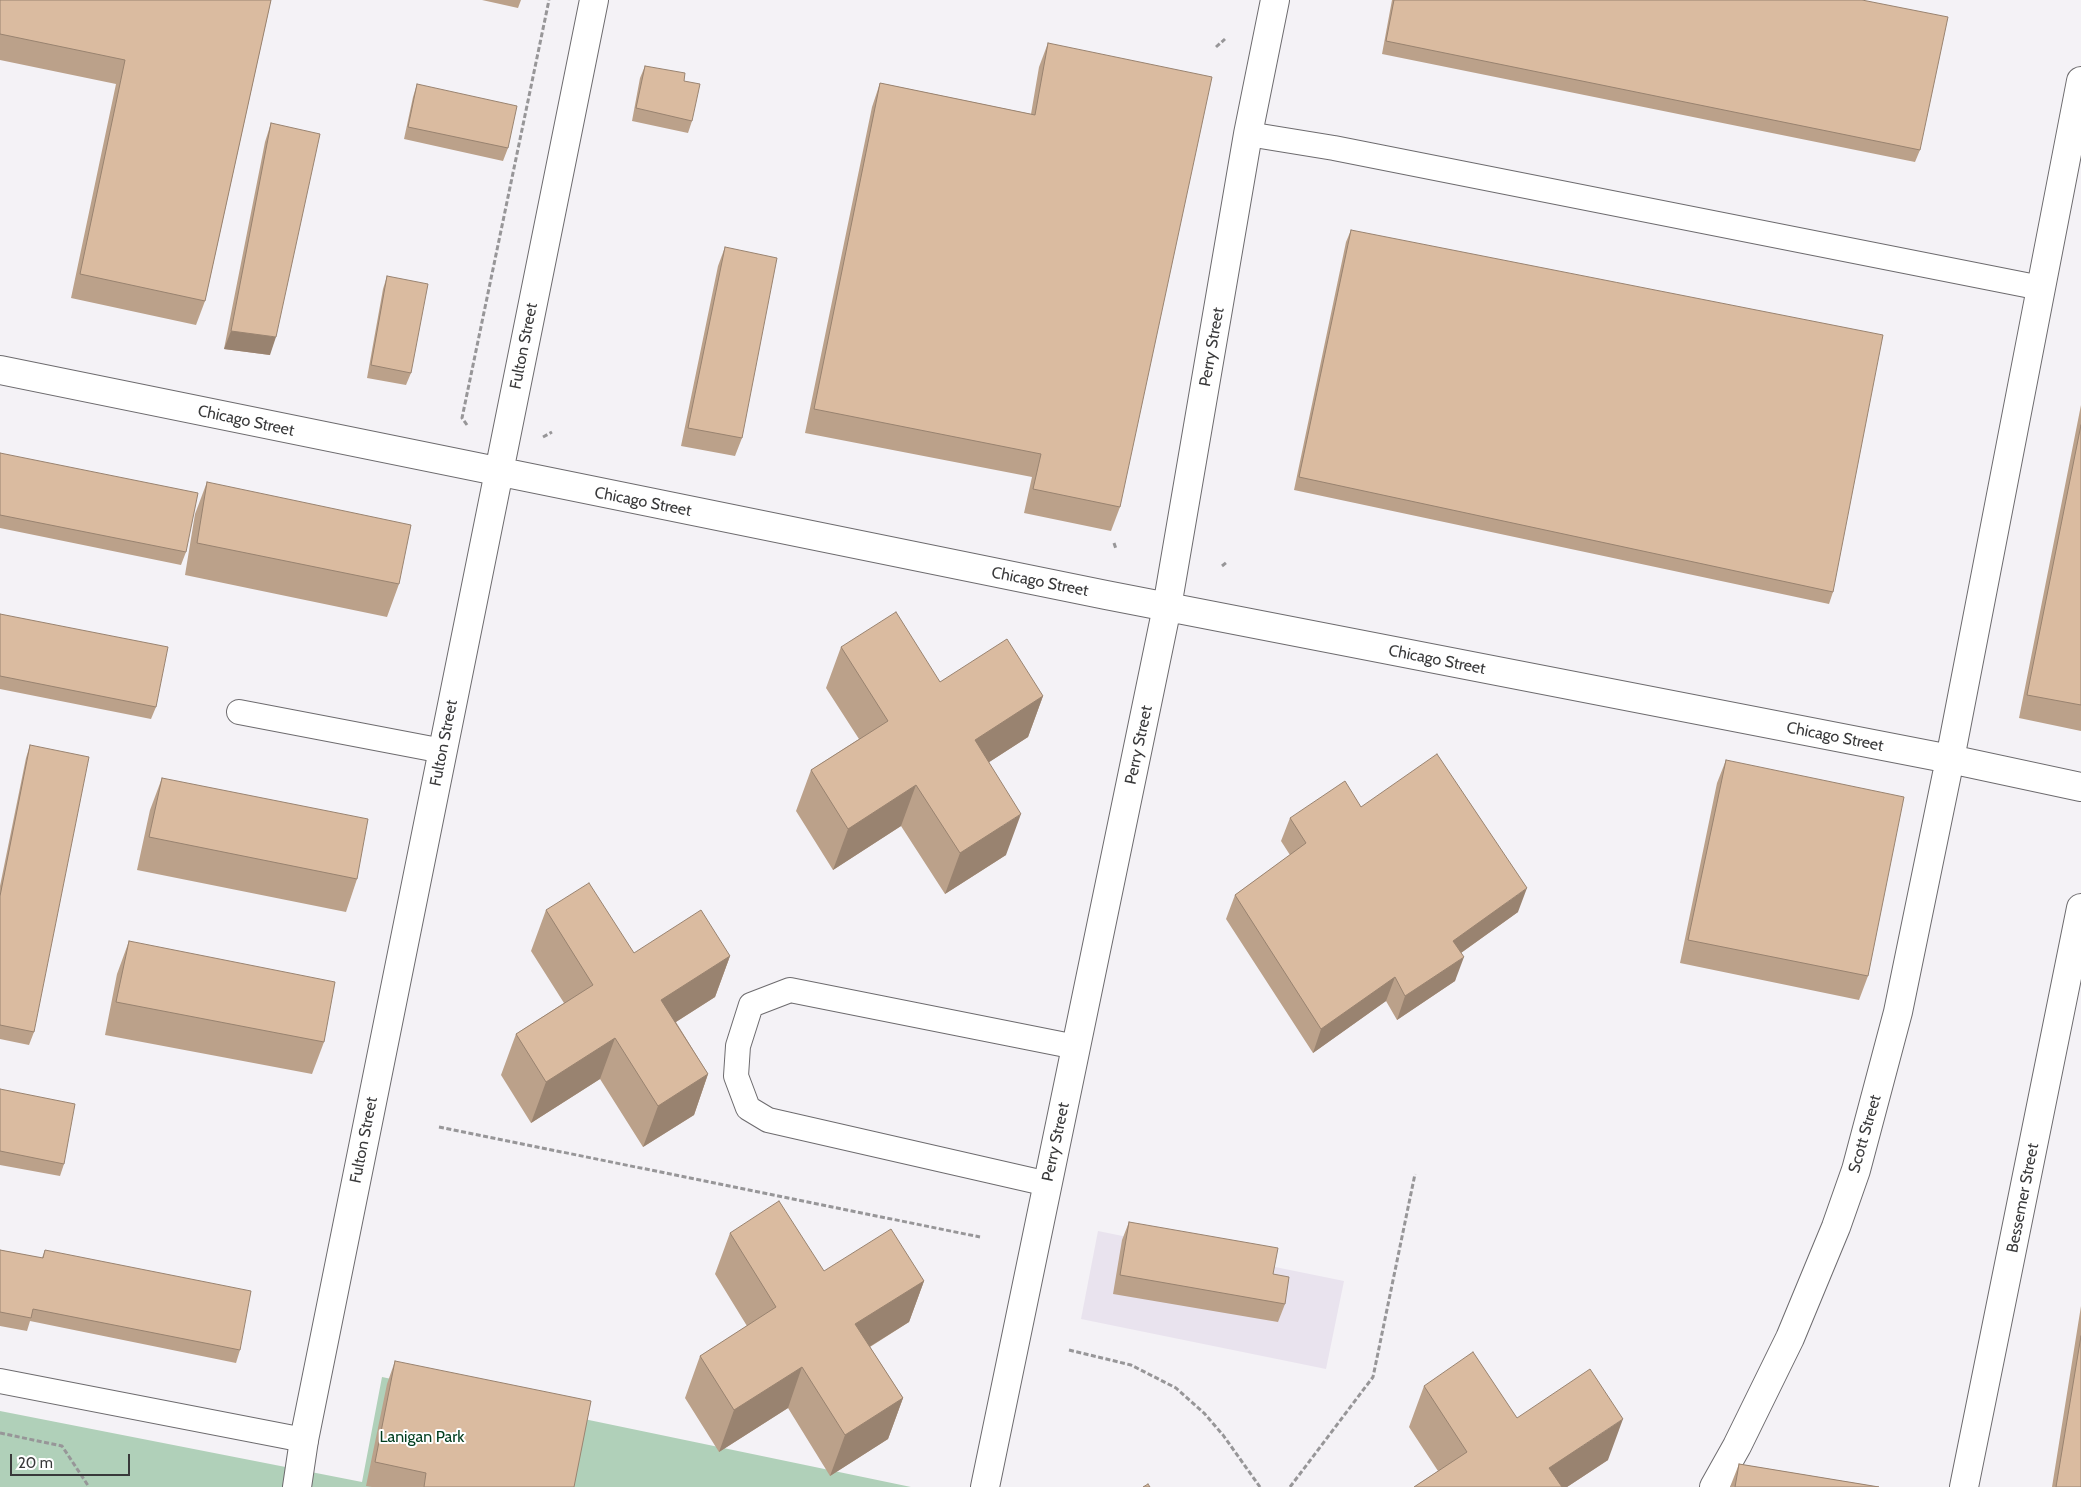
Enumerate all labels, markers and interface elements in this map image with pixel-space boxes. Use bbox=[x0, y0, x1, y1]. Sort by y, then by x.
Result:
street label: Fulton Street bbox=[506, 301, 542, 391]
street label: Perry Street bbox=[1196, 306, 1228, 388]
street label: Chicago Street bbox=[196, 401, 296, 441]
street label: Chicago Street bbox=[593, 483, 693, 521]
street label: Chicago Street bbox=[990, 563, 1090, 601]
street label: Chicago Street bbox=[1387, 641, 1487, 679]
street label: Fulton Street bbox=[426, 698, 462, 788]
street label: Perry Street bbox=[1121, 704, 1157, 786]
street label: Chicago Street bbox=[1785, 718, 1885, 756]
street label: Scott Street bbox=[1845, 1093, 1885, 1175]
street label: Fulton Street bbox=[346, 1095, 382, 1185]
street label: Perry Street bbox=[1038, 1101, 1074, 1183]
street label: Bessemer Street bbox=[2003, 1142, 2043, 1254]
park label: Lanigan Park bbox=[379, 1427, 465, 1447]
scale bar bbox=[12, 1444, 132, 1476]
text: 20 m bbox=[18, 1454, 53, 1472]

